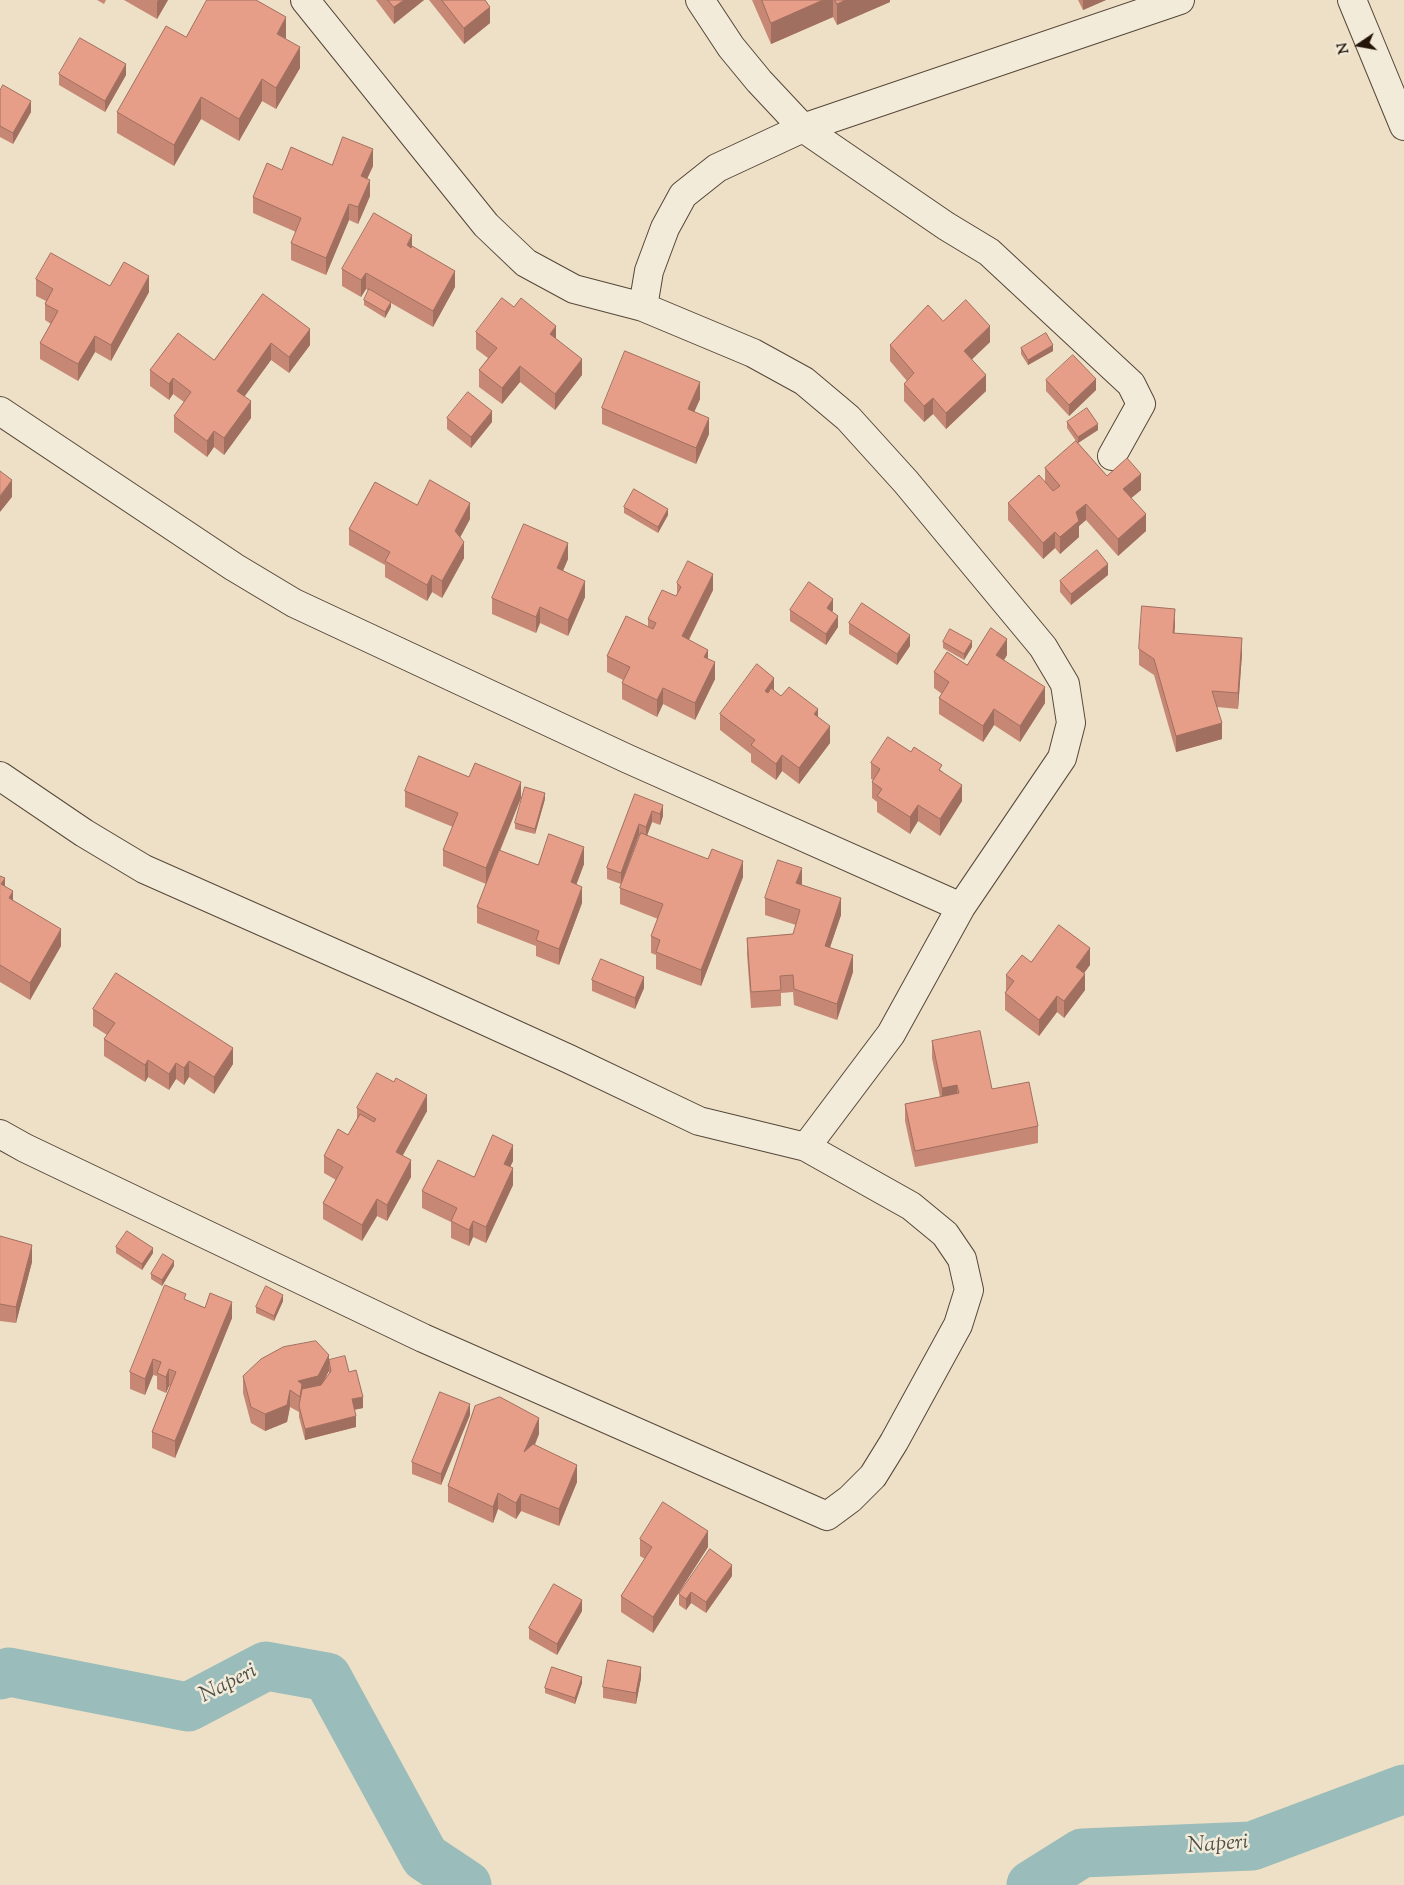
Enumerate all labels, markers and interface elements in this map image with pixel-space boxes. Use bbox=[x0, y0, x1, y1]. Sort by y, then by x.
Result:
north arrow bbox=[1334, 20, 1384, 70]
text: N bbox=[1333, 41, 1355, 56]
water label: Naperi bbox=[196, 1659, 262, 1711]
water label: Naperi bbox=[1187, 1831, 1249, 1861]

